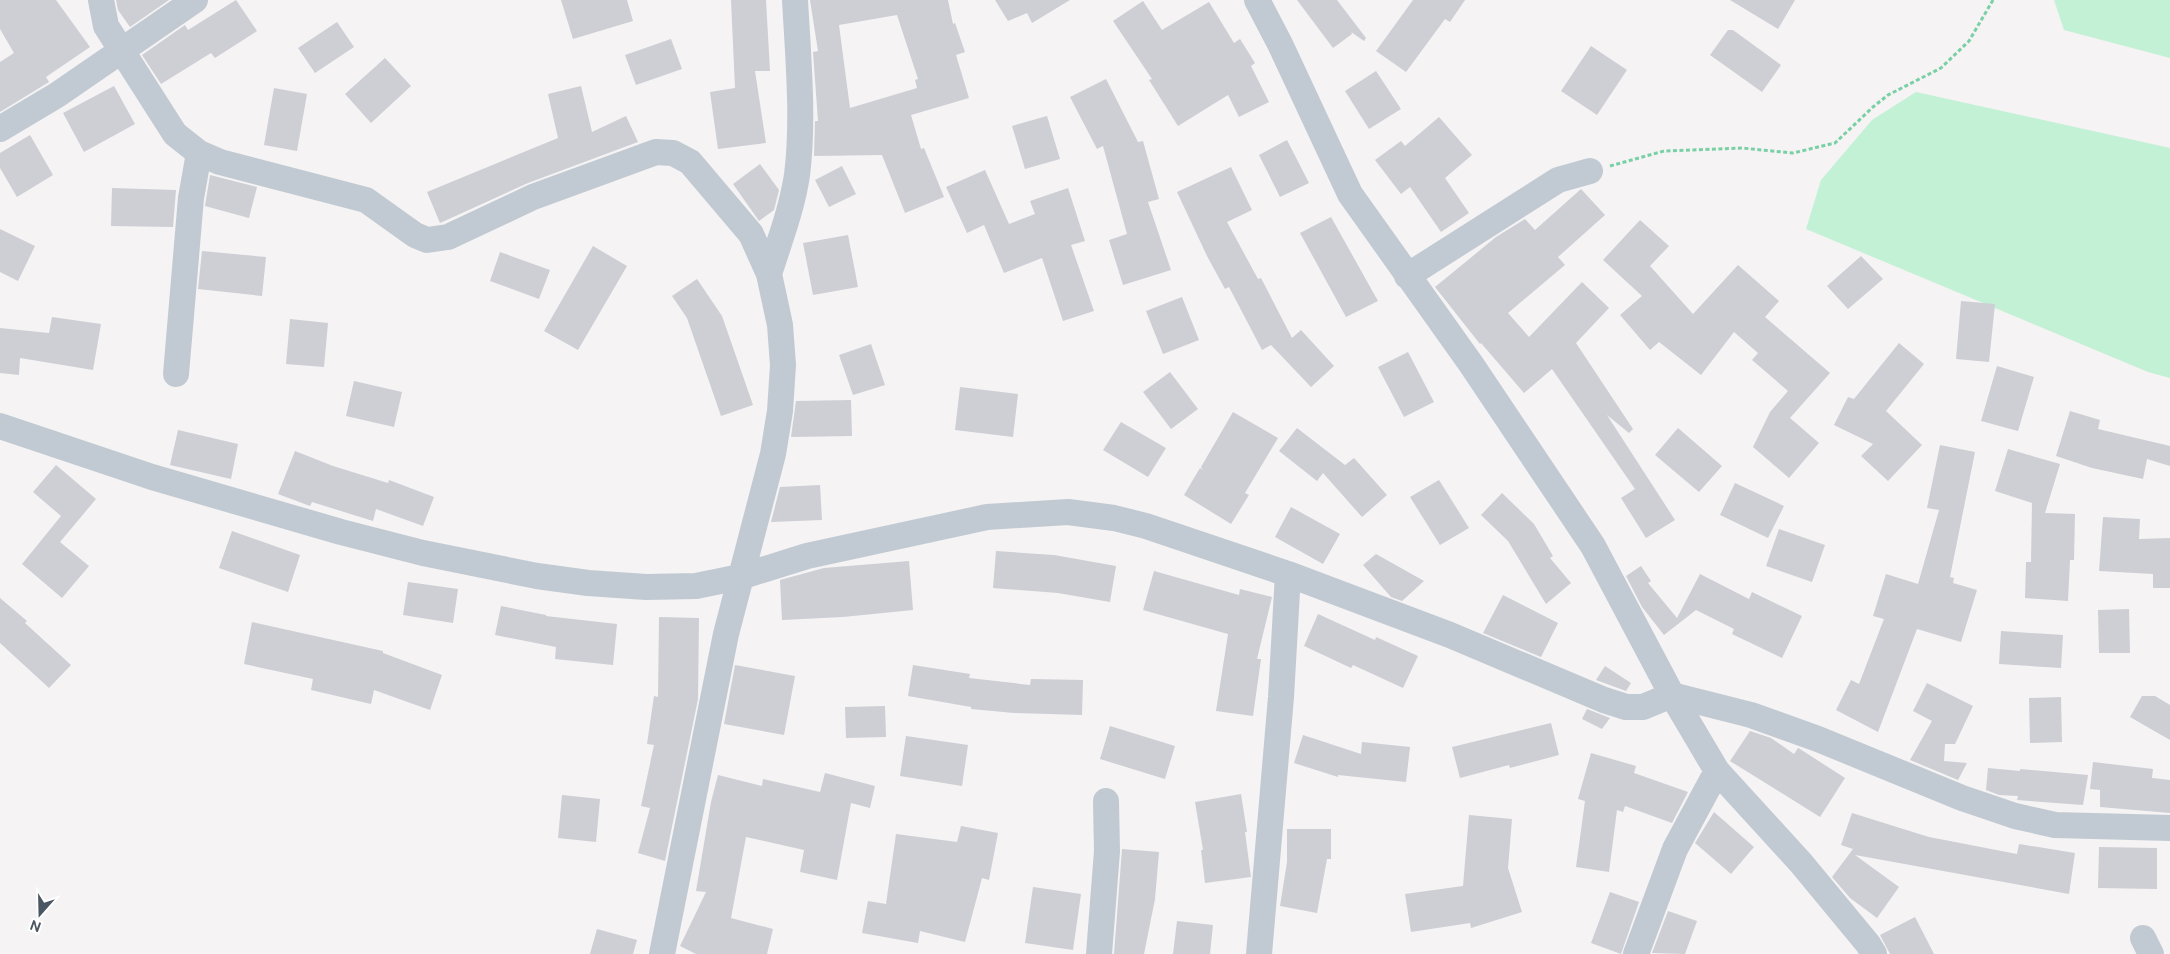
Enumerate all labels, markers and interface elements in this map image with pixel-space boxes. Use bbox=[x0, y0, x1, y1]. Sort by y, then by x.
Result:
north arrow bbox=[15, 889, 65, 939]
text: N bbox=[28, 916, 43, 936]

